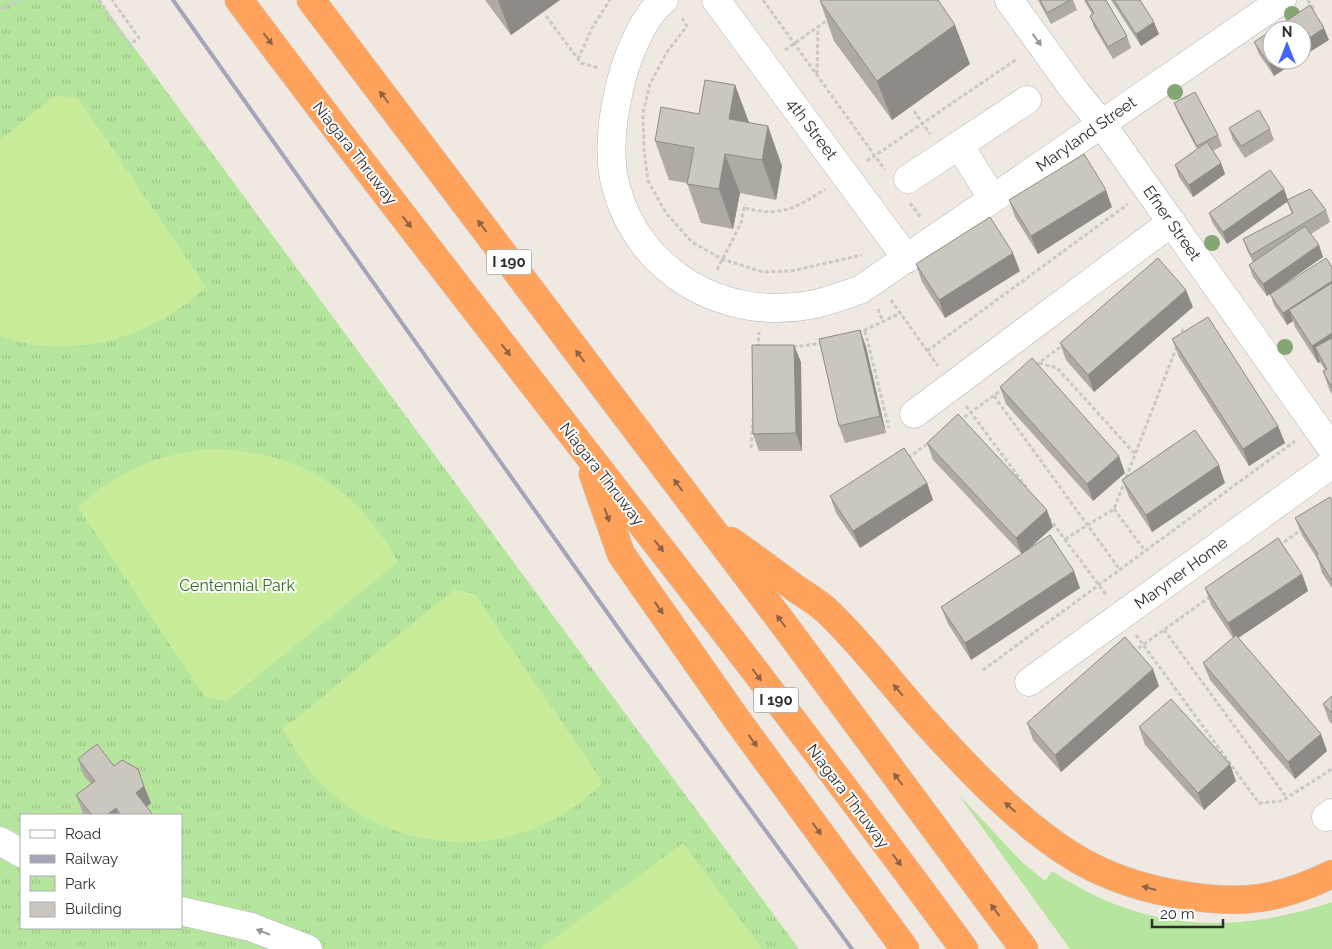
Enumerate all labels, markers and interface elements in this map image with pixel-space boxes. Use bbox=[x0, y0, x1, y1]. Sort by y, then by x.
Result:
north arrow bbox=[1262, 20, 1312, 70]
text: N bbox=[1282, 24, 1292, 40]
one-way arrow bbox=[263, 32, 274, 45]
one-way arrow bbox=[1032, 33, 1042, 46]
one-way arrow bbox=[379, 90, 389, 104]
street label: Maryland Street bbox=[1032, 92, 1140, 176]
street label: 4th Street bbox=[783, 95, 842, 164]
street label: Niagara Thruway bbox=[309, 98, 401, 208]
street label: Efner Street bbox=[1139, 182, 1205, 265]
one-way arrow bbox=[402, 215, 413, 228]
one-way arrow bbox=[477, 219, 487, 233]
road number: I 190 bbox=[486, 250, 532, 274]
one-way arrow bbox=[501, 343, 512, 356]
one-way arrow bbox=[575, 350, 586, 363]
street label: Niagara Thruway bbox=[556, 419, 648, 529]
one-way arrow bbox=[673, 479, 684, 492]
one-way arrow bbox=[603, 508, 611, 523]
street label: Maryner Home bbox=[1131, 533, 1231, 613]
one-way arrow bbox=[653, 539, 664, 552]
park label: Centennial Park bbox=[179, 576, 295, 595]
one-way arrow bbox=[654, 601, 664, 615]
one-way arrow bbox=[776, 614, 786, 628]
one-way arrow bbox=[752, 668, 762, 682]
one-way arrow bbox=[893, 684, 904, 696]
road number: I 190 bbox=[754, 688, 798, 712]
one-way arrow bbox=[748, 734, 758, 748]
street label: Niagara Thruway bbox=[803, 740, 893, 852]
one-way arrow bbox=[893, 773, 904, 786]
one-way arrow bbox=[1005, 801, 1017, 813]
legend bbox=[20, 814, 182, 929]
one-way arrow bbox=[812, 822, 822, 836]
text: Road bbox=[65, 825, 101, 843]
text: Railway bbox=[65, 850, 118, 868]
one-way arrow bbox=[892, 853, 903, 866]
text: Park bbox=[65, 875, 96, 893]
one-way arrow bbox=[1142, 884, 1157, 892]
scale bar bbox=[1152, 896, 1223, 928]
text: Building bbox=[65, 900, 122, 918]
one-way arrow bbox=[990, 903, 1000, 917]
text: 20 m bbox=[1160, 905, 1195, 923]
one-way arrow bbox=[256, 927, 270, 935]

